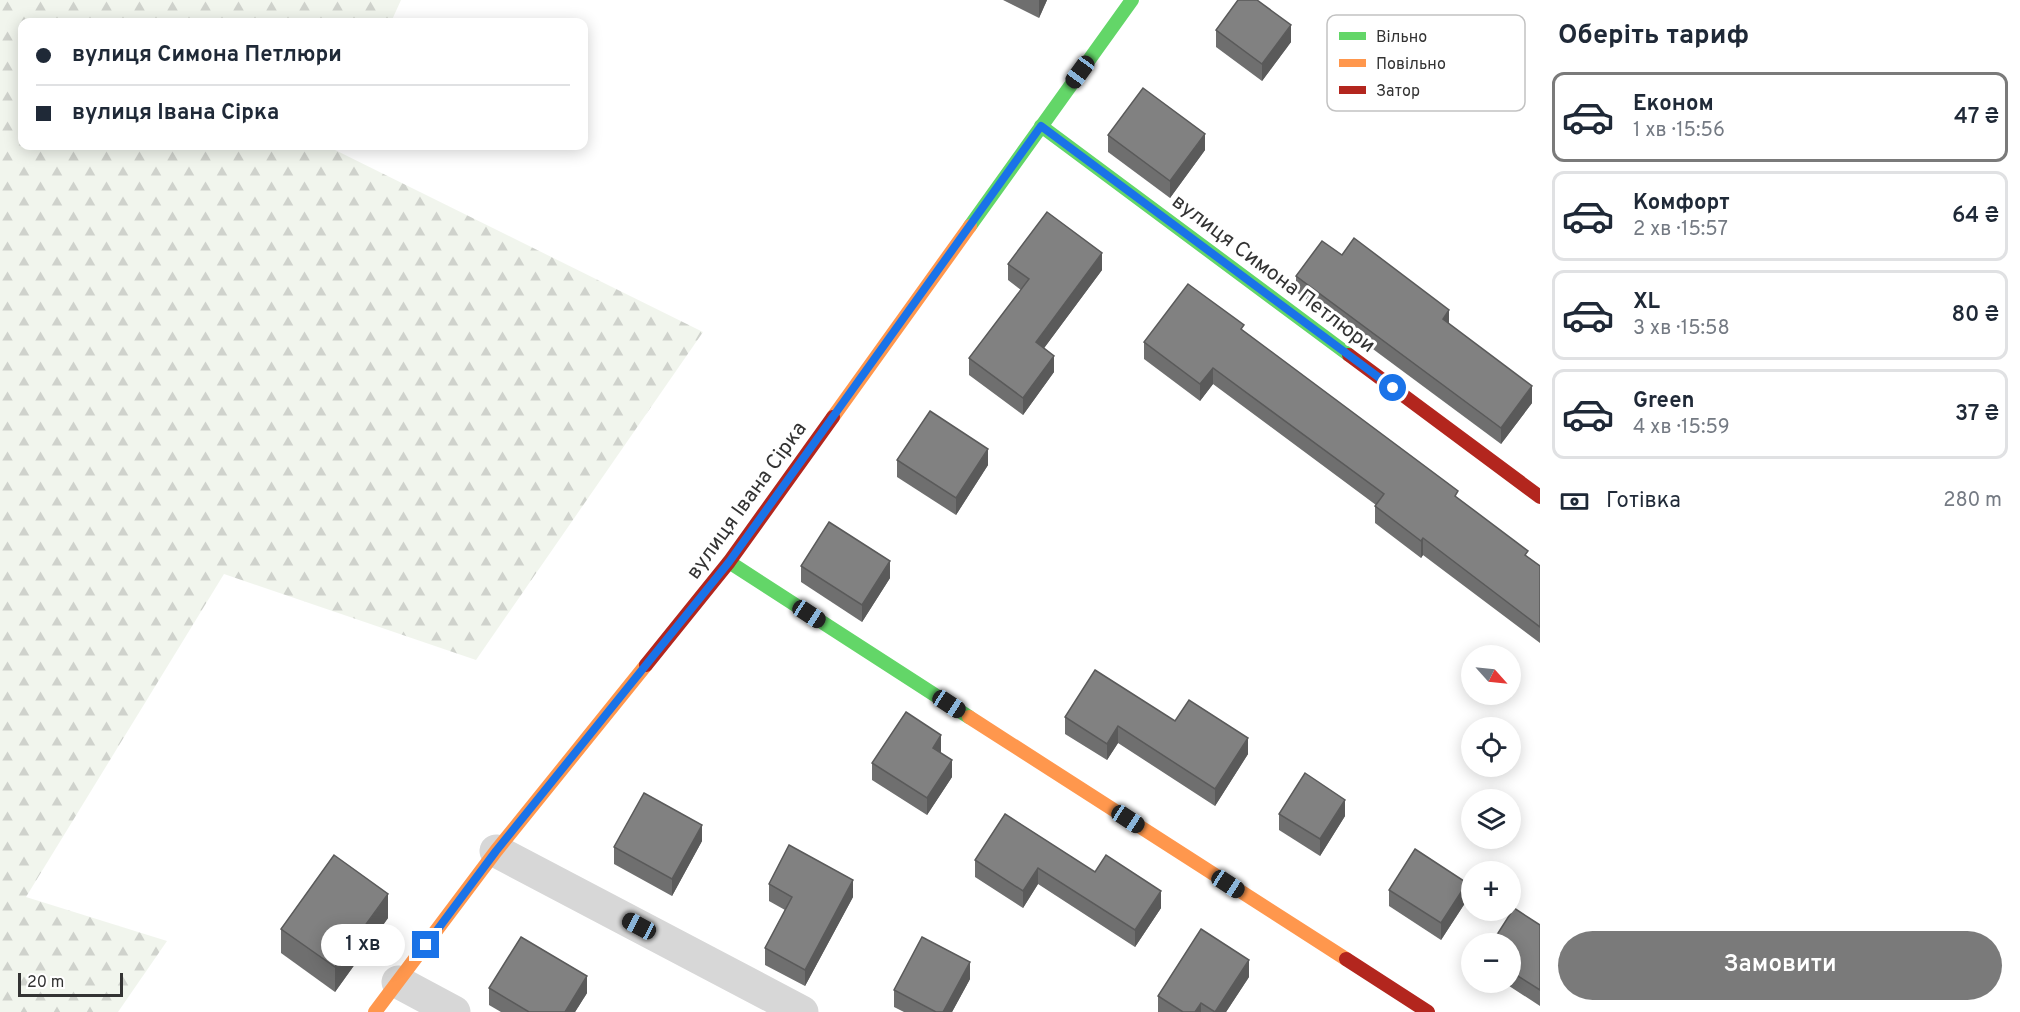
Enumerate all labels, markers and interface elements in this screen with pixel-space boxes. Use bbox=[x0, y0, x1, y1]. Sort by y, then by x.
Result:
legend bbox=[1327, 15, 1525, 111]
text: Оберіть тариф bbox=[1558, 19, 1749, 53]
text: Вільно bbox=[1376, 28, 1427, 48]
text: вулиця Симона Петлюри bbox=[72, 42, 342, 69]
car bbox=[1062, 52, 1098, 92]
text: Повільно bbox=[1376, 55, 1446, 75]
text: Затор bbox=[1376, 82, 1420, 102]
icon: car bbox=[1561, 90, 1615, 144]
text: Економ bbox=[1633, 91, 1714, 118]
text: вулиця Івана Сірка bbox=[72, 100, 279, 127]
text: 47 ₴ bbox=[1954, 104, 1999, 131]
text: 1 хв · 15:56 bbox=[1633, 118, 1725, 144]
street label: вулиця Симона Петлюри bbox=[1166, 189, 1380, 360]
icon: car bbox=[1561, 189, 1615, 243]
text: Комфорт bbox=[1633, 190, 1730, 217]
text: 64 ₴ bbox=[1952, 203, 1999, 230]
text: 2 хв · 15:57 bbox=[1633, 217, 1728, 243]
icon: car bbox=[1561, 288, 1615, 342]
text: XL bbox=[1633, 289, 1660, 316]
text: 80 ₴ bbox=[1952, 302, 1999, 329]
text: 3 хв · 15:58 bbox=[1633, 316, 1730, 342]
route start bbox=[1379, 374, 1406, 401]
icon: car bbox=[1561, 387, 1615, 441]
text: Green bbox=[1633, 388, 1695, 415]
text: 37 ₴ bbox=[1955, 401, 1999, 428]
text: 4 хв · 15:59 bbox=[1633, 415, 1730, 441]
street label: вулиця Івана Сірка bbox=[681, 417, 814, 585]
icon: cash bbox=[1558, 485, 1591, 518]
text: Готівка bbox=[1606, 488, 1681, 515]
text: 280 m bbox=[1943, 488, 2002, 514]
car bbox=[789, 597, 829, 631]
north arrow bbox=[1461, 645, 1521, 705]
map controls bbox=[1461, 645, 1521, 993]
car bbox=[929, 687, 969, 721]
button: locate bbox=[1461, 717, 1521, 777]
button: layers bbox=[1461, 789, 1521, 849]
car bbox=[1108, 802, 1148, 836]
button: + bbox=[1461, 861, 1521, 921]
car bbox=[1208, 867, 1248, 901]
car bbox=[619, 910, 659, 942]
callout: 1 хв bbox=[321, 924, 405, 966]
route end bbox=[412, 931, 439, 958]
button: Замовити bbox=[1558, 931, 2002, 1000]
text: 1 хв bbox=[345, 932, 381, 958]
button: − bbox=[1461, 933, 1521, 993]
scale bar bbox=[18, 970, 123, 998]
text: 20 m bbox=[27, 973, 64, 993]

